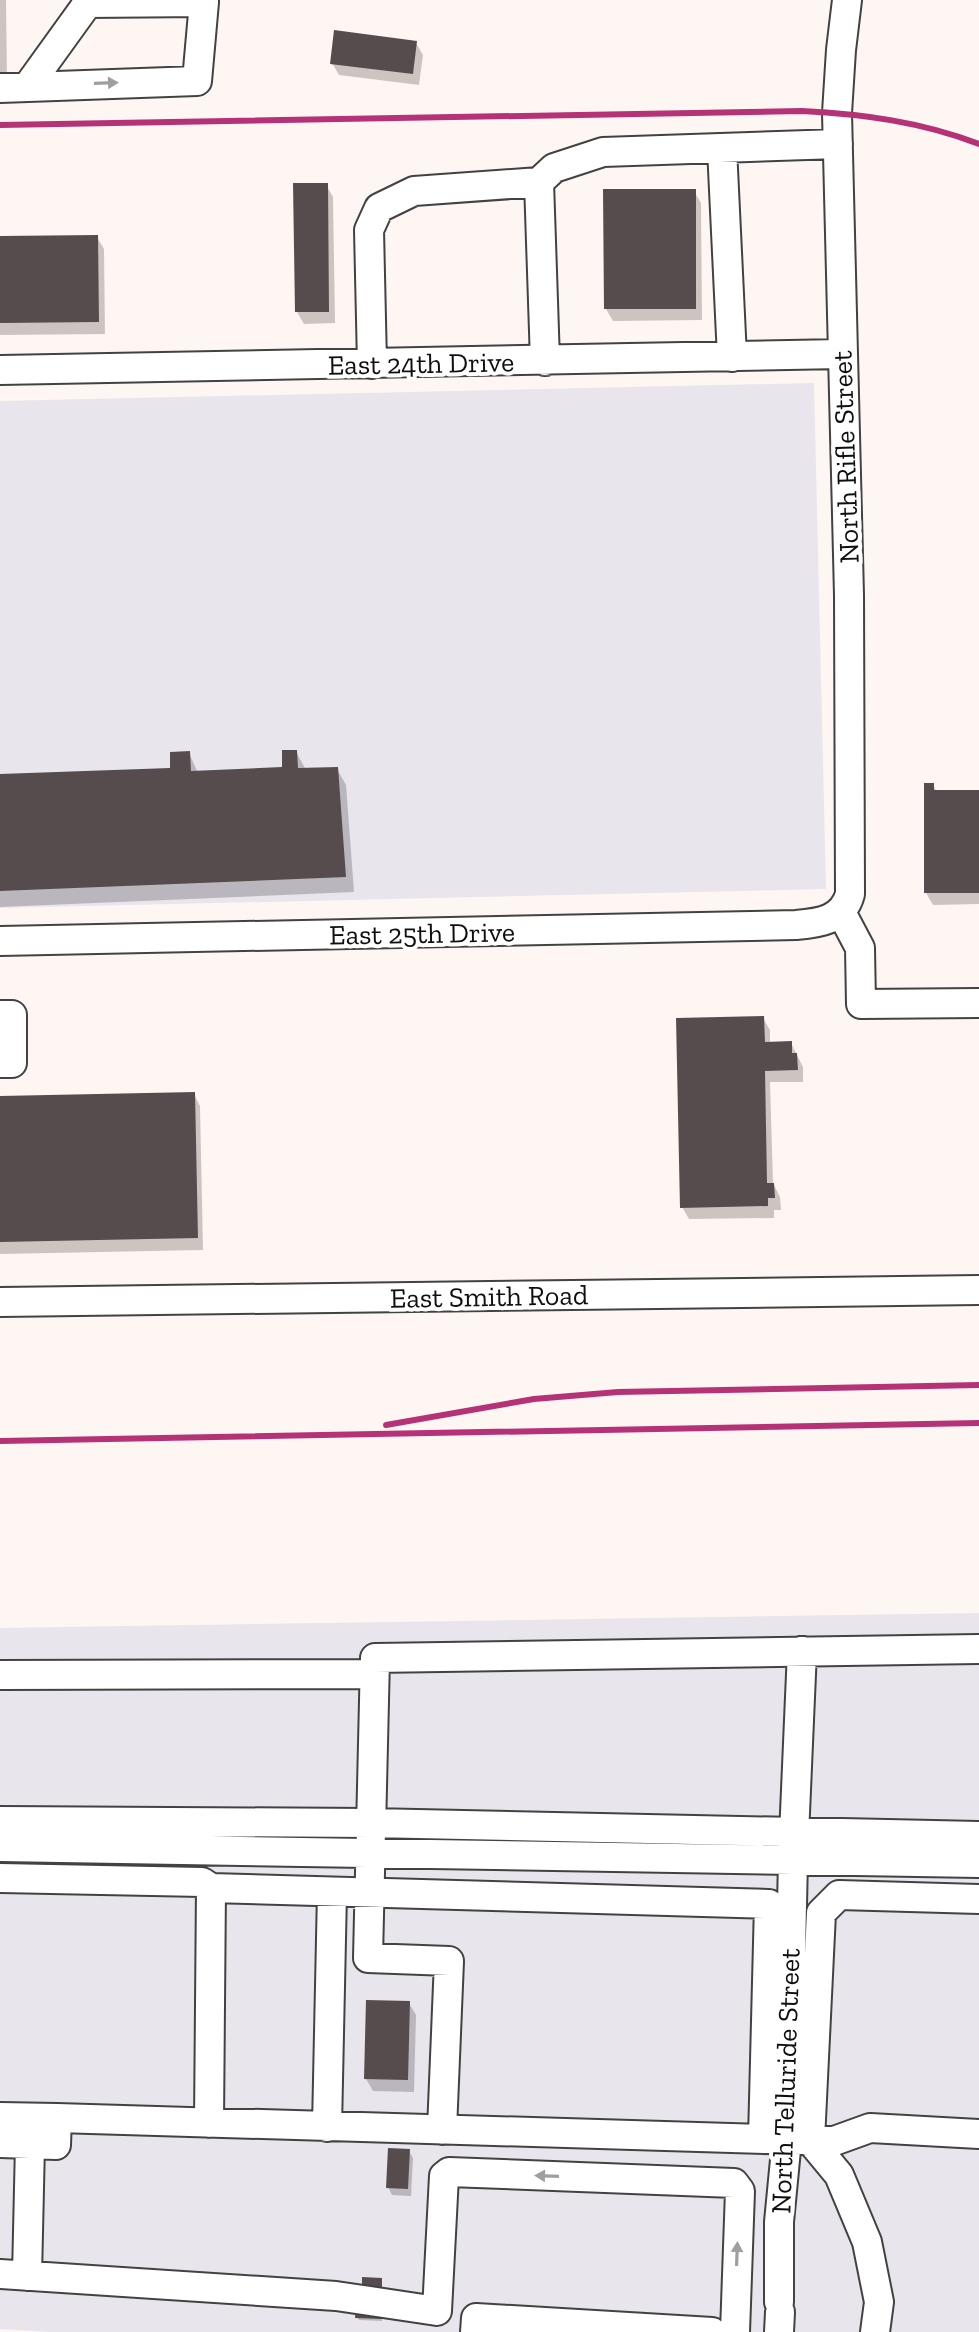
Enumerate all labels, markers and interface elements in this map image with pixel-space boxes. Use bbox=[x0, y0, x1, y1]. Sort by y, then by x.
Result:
one-way arrow bbox=[94, 77, 119, 90]
street label: East 24th Drive bbox=[327, 345, 515, 382]
street label: North Rifle Street bbox=[825, 350, 866, 564]
street label: East 25th Drive bbox=[329, 915, 515, 952]
street label: East Smith Road bbox=[390, 1278, 588, 1315]
street label: North Telluride Street bbox=[764, 1947, 807, 2214]
one-way arrow bbox=[534, 2169, 559, 2182]
one-way arrow bbox=[731, 2241, 744, 2266]

